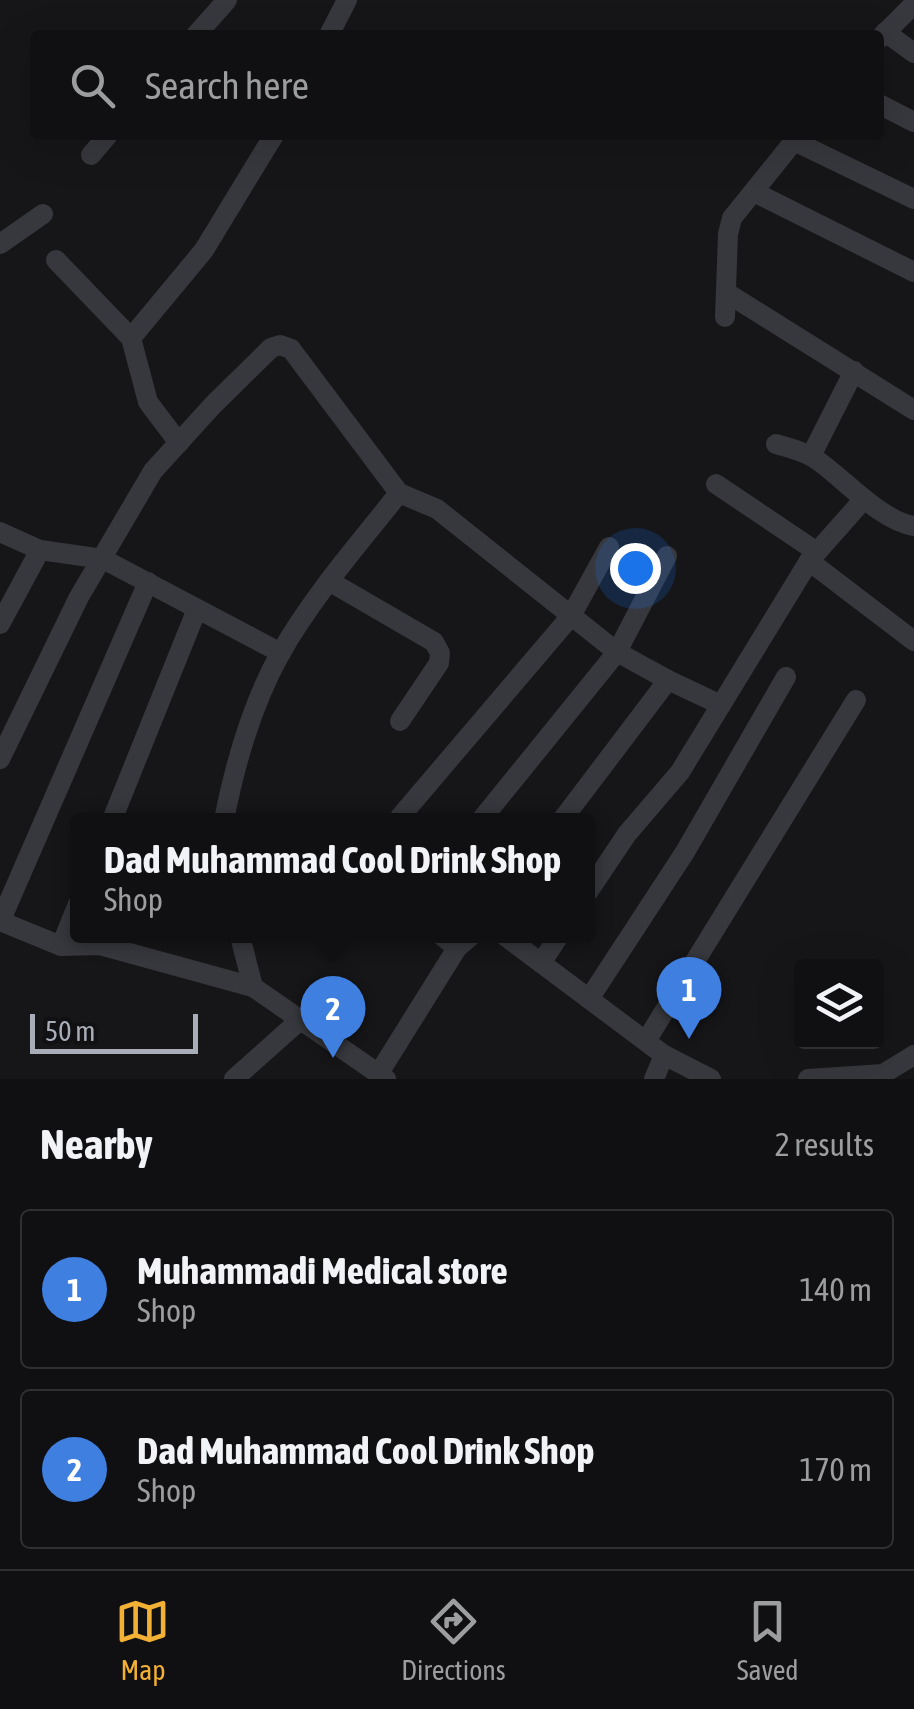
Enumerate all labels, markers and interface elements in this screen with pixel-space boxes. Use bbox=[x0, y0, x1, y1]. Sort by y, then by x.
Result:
search box bbox=[30, 30, 884, 140]
icon: search bbox=[65, 58, 120, 113]
text: Search here bbox=[145, 64, 309, 107]
your location bbox=[610, 543, 661, 594]
popup bbox=[70, 813, 595, 943]
text: Dad Muhammad Cool Drink Shop bbox=[104, 838, 561, 881]
text: Shop bbox=[104, 881, 163, 918]
pin: 1 bbox=[656, 956, 722, 1039]
map controls bbox=[794, 959, 884, 1049]
button: layers bbox=[794, 959, 884, 1049]
pin: 2 bbox=[300, 976, 366, 1058]
scale bar bbox=[30, 1009, 198, 1054]
text: 50 m bbox=[45, 1015, 95, 1047]
text: Nearby bbox=[40, 1120, 153, 1168]
text: 2 results bbox=[775, 1126, 874, 1163]
text: Muhammadi Medical store bbox=[137, 1249, 508, 1292]
text: 1 bbox=[67, 1271, 82, 1308]
text: 140 m bbox=[799, 1271, 872, 1308]
text: Shop bbox=[137, 1292, 196, 1329]
text: Dad Muhammad Cool Drink Shop bbox=[137, 1429, 595, 1472]
text: 2 bbox=[67, 1451, 82, 1488]
text: 170 m bbox=[799, 1451, 872, 1488]
text: Shop bbox=[137, 1472, 196, 1509]
tab: Map bbox=[115, 1594, 170, 1686]
tab: Directions bbox=[401, 1594, 506, 1686]
tab: Saved bbox=[737, 1594, 799, 1686]

